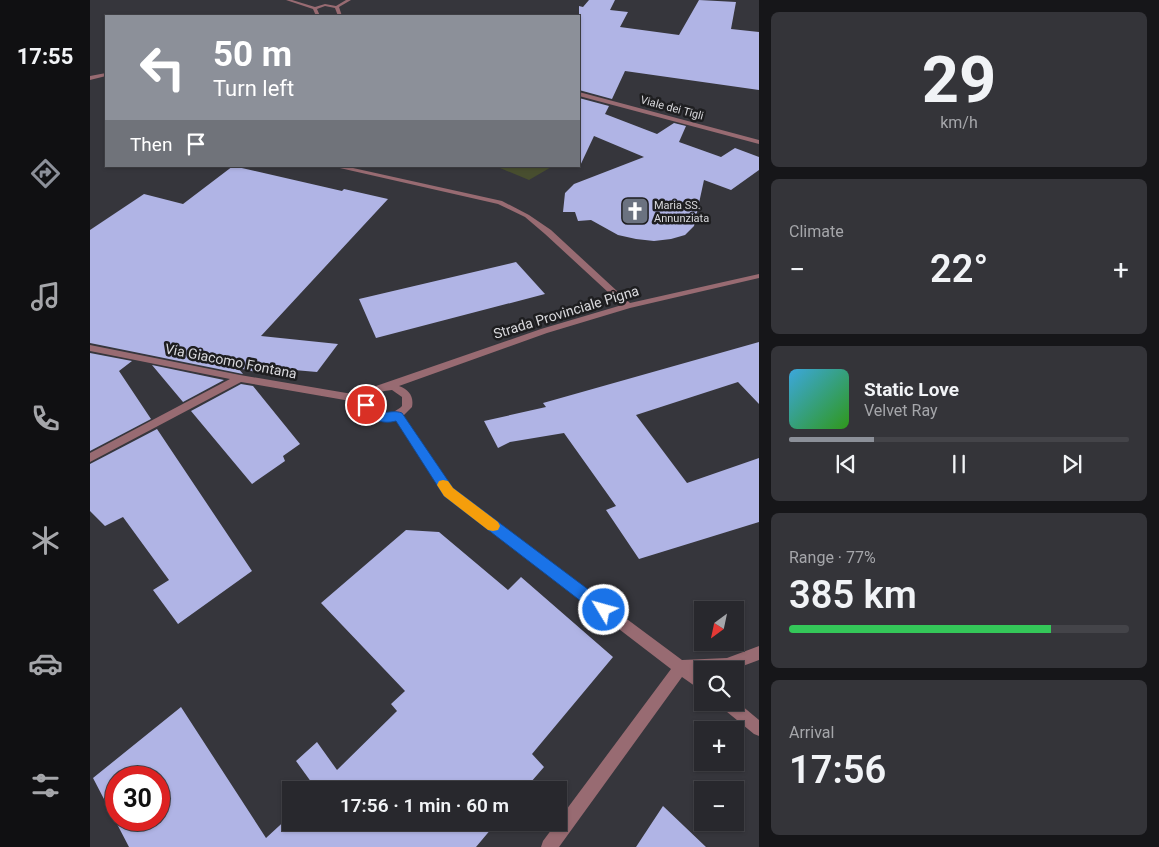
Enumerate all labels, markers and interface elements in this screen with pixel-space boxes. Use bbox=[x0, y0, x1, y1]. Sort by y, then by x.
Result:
text: 50 m bbox=[213, 34, 292, 75]
icon: left bbox=[130, 35, 195, 100]
text: 29 bbox=[922, 42, 996, 118]
text: 17:55 bbox=[17, 44, 73, 69]
text: Turn left bbox=[213, 76, 294, 101]
street label: Viale dei Tigli bbox=[639, 93, 705, 123]
text: km/h bbox=[940, 113, 978, 132]
icon: arrive bbox=[182, 130, 210, 158]
text: Then bbox=[130, 133, 172, 156]
icon: directions bbox=[28, 156, 63, 191]
church icon: Maria SS. Annunziata bbox=[620, 196, 650, 226]
place label: Maria SS. Annunziata bbox=[654, 199, 709, 225]
text: Climate bbox=[789, 222, 844, 241]
text: 22° bbox=[930, 247, 988, 291]
text: − bbox=[789, 253, 805, 286]
text: + bbox=[1113, 253, 1129, 286]
icon: music bbox=[28, 279, 63, 314]
street label: Strada Provinciale Pigna bbox=[491, 282, 641, 342]
street label: Via Giacomo Fontana bbox=[164, 340, 298, 382]
text: Static Love bbox=[864, 378, 959, 401]
pin bbox=[345, 384, 387, 426]
icon: arrive bbox=[352, 391, 380, 419]
icon: phone bbox=[28, 401, 63, 436]
text: Velvet Ray bbox=[864, 401, 938, 420]
icon: previous bbox=[832, 450, 860, 478]
icon: pause bbox=[945, 450, 973, 478]
icon: next bbox=[1058, 450, 1086, 478]
icon: climate bbox=[28, 523, 63, 558]
text: Range · 77% bbox=[789, 548, 876, 567]
text: 385 km bbox=[789, 573, 917, 617]
position arrow bbox=[577, 583, 629, 635]
north arrow bbox=[694, 601, 744, 651]
map controls bbox=[694, 601, 744, 831]
icon: car bbox=[28, 646, 63, 681]
button: search bbox=[694, 661, 744, 711]
button: + bbox=[694, 721, 744, 771]
text: Arrival bbox=[789, 723, 834, 742]
text: 17:56 bbox=[789, 748, 886, 792]
speed limit sign: 30 bbox=[105, 766, 170, 831]
icon: filters bbox=[28, 768, 63, 803]
button: − bbox=[694, 781, 744, 831]
text: 17:56 · 1 min · 60 m bbox=[340, 794, 509, 817]

